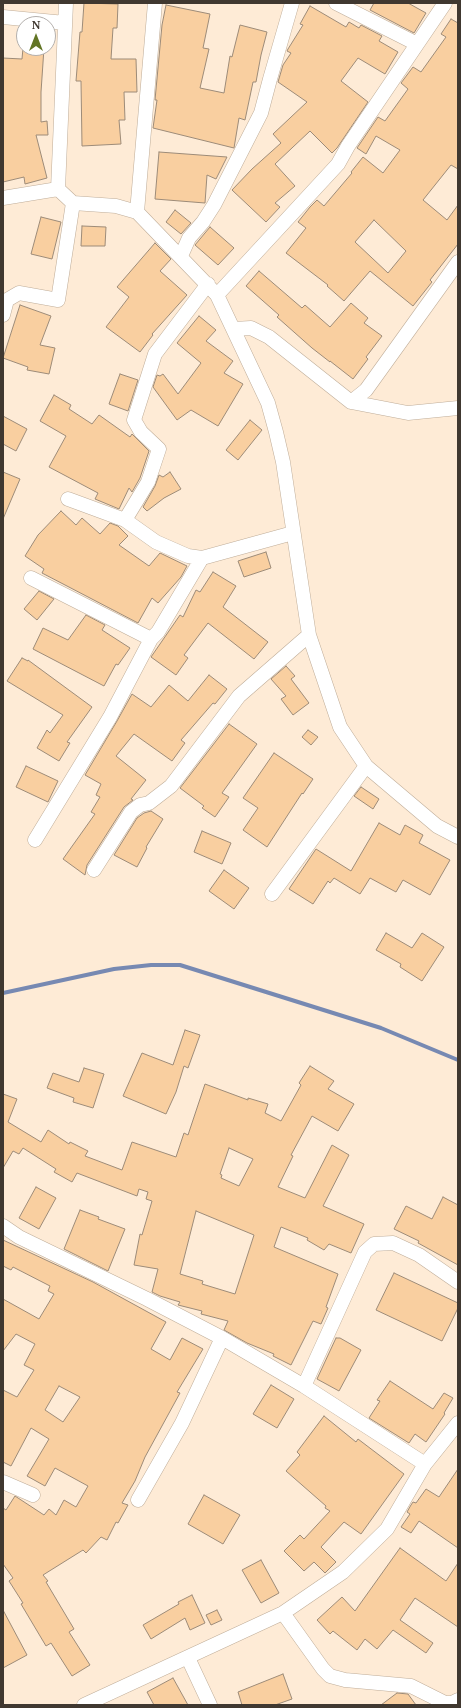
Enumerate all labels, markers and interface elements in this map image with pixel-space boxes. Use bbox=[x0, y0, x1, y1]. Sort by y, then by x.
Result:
north arrow bbox=[16, 16, 56, 56]
text: N bbox=[32, 17, 40, 32]

